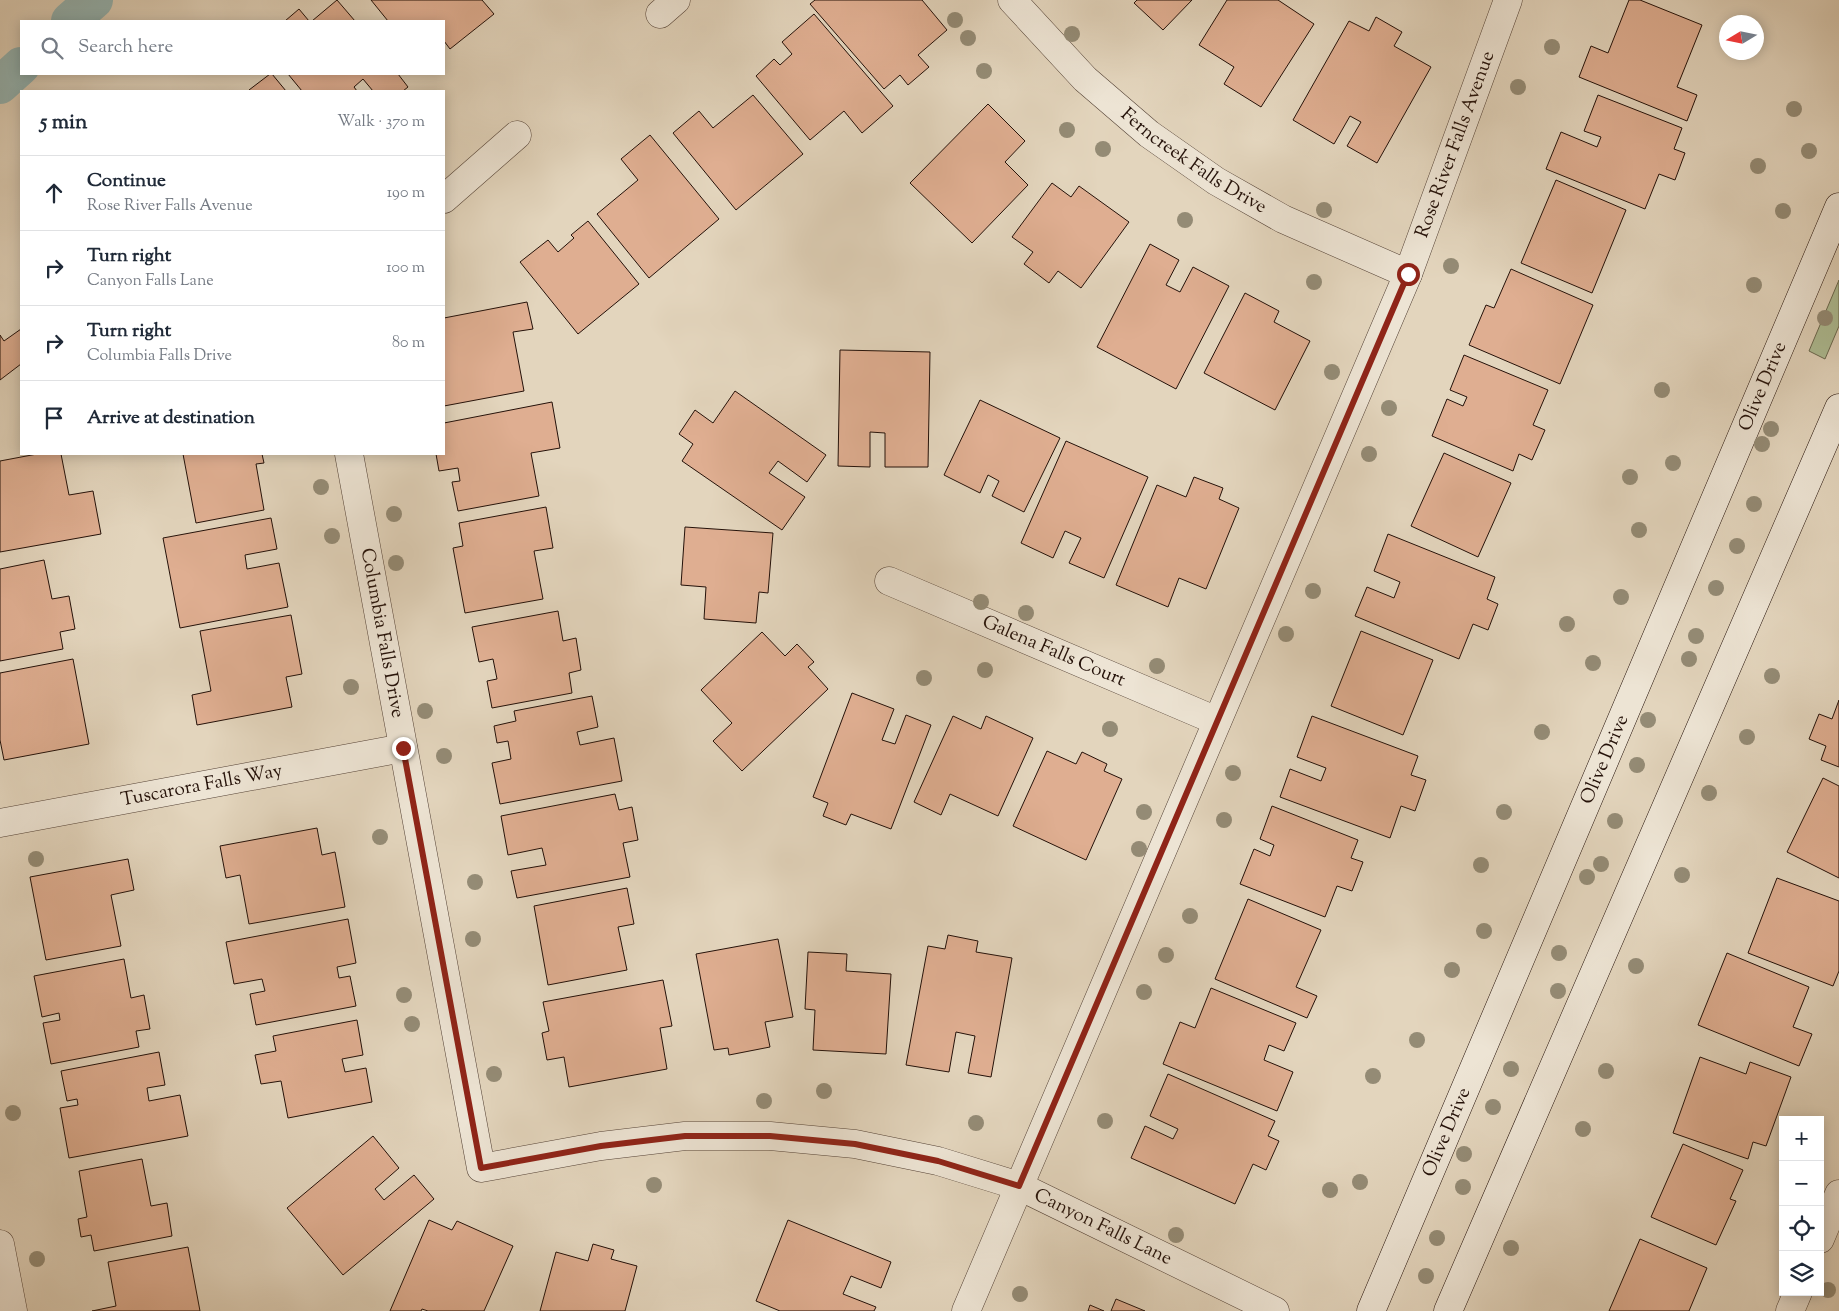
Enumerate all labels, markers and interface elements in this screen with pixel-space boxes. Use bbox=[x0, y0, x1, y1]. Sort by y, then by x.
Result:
north arrow bbox=[1719, 15, 1764, 60]
search box bbox=[20, 20, 445, 75]
icon: search bbox=[38, 34, 66, 62]
text: Search here bbox=[78, 34, 173, 61]
street label: Rose River Falls Avenue bbox=[1409, 47, 1502, 242]
street label: Ferncreek Falls Drive bbox=[1114, 102, 1272, 221]
text: 5 min bbox=[40, 108, 87, 138]
text: Walk · 370 m bbox=[337, 111, 425, 134]
text: Continue bbox=[87, 168, 166, 195]
icon: ahead bbox=[40, 179, 68, 207]
text: 190 m bbox=[387, 182, 425, 205]
text: Rose River Falls Avenue bbox=[87, 195, 253, 218]
text: Turn right bbox=[87, 243, 171, 270]
icon: right bbox=[40, 254, 68, 282]
text: 100 m bbox=[386, 257, 425, 280]
route start bbox=[1397, 263, 1420, 286]
text: Canyon Falls Lane bbox=[87, 270, 214, 293]
text: Turn right bbox=[87, 318, 171, 345]
icon: right bbox=[40, 329, 68, 357]
text: 80 m bbox=[392, 332, 425, 355]
street label: Olive Drive bbox=[1732, 338, 1794, 436]
text: Columbia Falls Drive bbox=[87, 345, 232, 368]
icon: arrive bbox=[40, 404, 68, 432]
text: Arrive at destination bbox=[87, 405, 255, 432]
street label: Columbia Falls Drive bbox=[353, 546, 411, 720]
street label: Galena Falls Court bbox=[978, 609, 1130, 694]
street label: Olive Drive bbox=[1574, 710, 1636, 808]
route end bbox=[392, 737, 415, 760]
street label: Tuscarora Falls Way bbox=[119, 757, 285, 814]
street label: Olive Drive bbox=[1416, 1083, 1478, 1181]
map controls bbox=[1779, 1116, 1824, 1296]
button: + bbox=[1779, 1116, 1824, 1161]
button: − bbox=[1779, 1161, 1824, 1206]
street label: Canyon Falls Lane bbox=[1029, 1182, 1177, 1272]
button: locate bbox=[1779, 1206, 1824, 1251]
button: layers bbox=[1779, 1251, 1824, 1296]

